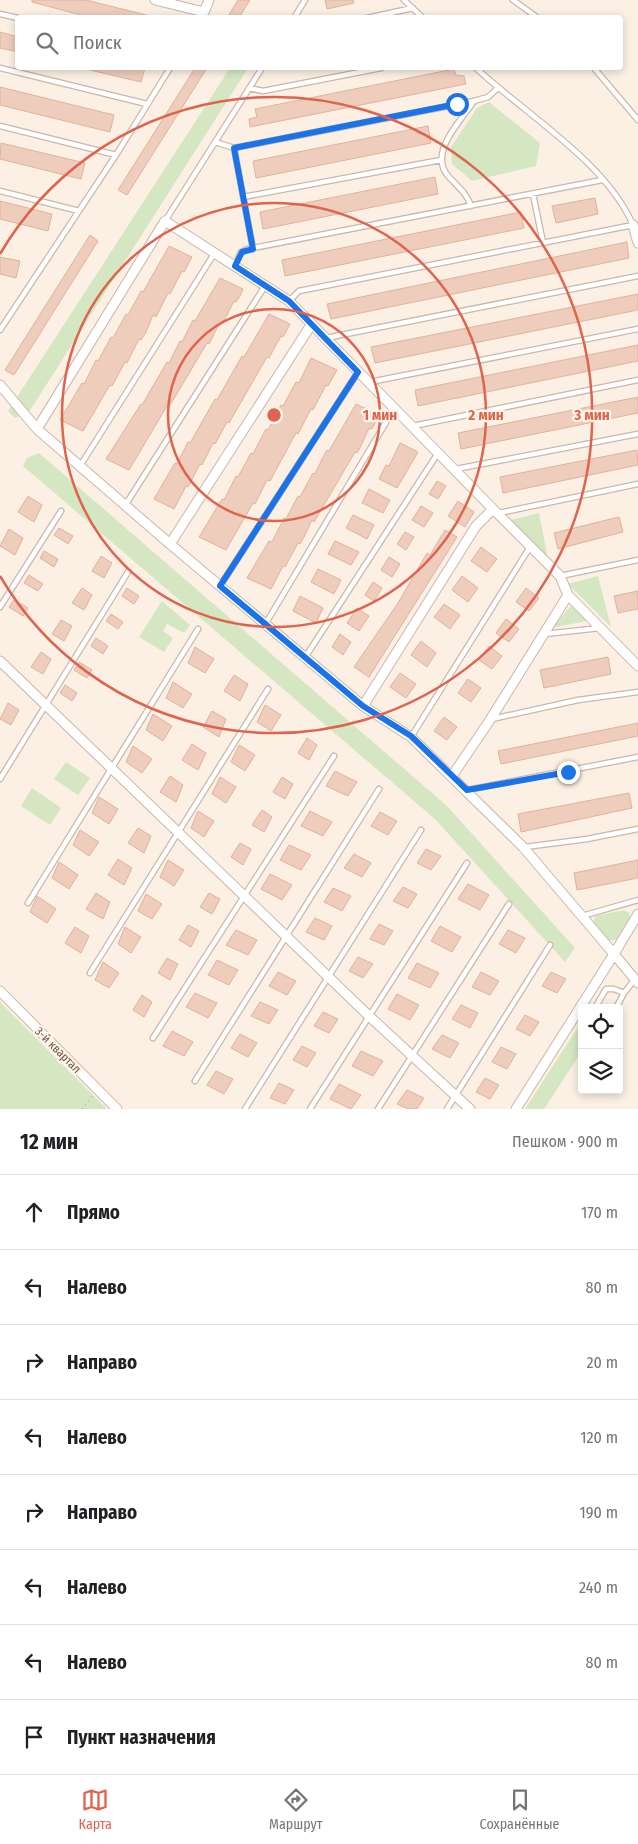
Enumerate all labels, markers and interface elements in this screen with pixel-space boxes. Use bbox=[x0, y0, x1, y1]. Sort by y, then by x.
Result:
search box bbox=[15, 15, 623, 70]
icon: search bbox=[33, 29, 61, 57]
text: Поиск bbox=[73, 31, 122, 54]
route start bbox=[446, 93, 469, 116]
centre of rings bbox=[265, 406, 283, 424]
text: 1 мин bbox=[363, 406, 397, 424]
text: 2 мин bbox=[467, 406, 504, 424]
text: 3 мин bbox=[573, 406, 610, 424]
route end bbox=[557, 761, 580, 784]
map controls bbox=[578, 1004, 623, 1094]
button: locate bbox=[578, 1004, 623, 1049]
street label: 3-й квартал bbox=[32, 1024, 84, 1076]
button: layers bbox=[578, 1049, 623, 1094]
text: 12 мин bbox=[20, 1129, 78, 1155]
text: Пешком · 900 m bbox=[512, 1132, 618, 1151]
icon: ahead bbox=[20, 1198, 48, 1226]
text: Прямо bbox=[67, 1201, 120, 1224]
text: 170 m bbox=[581, 1203, 618, 1222]
icon: left bbox=[20, 1273, 48, 1301]
text: Налево bbox=[67, 1276, 127, 1299]
text: 80 m bbox=[586, 1278, 618, 1297]
icon: right bbox=[20, 1348, 48, 1376]
text: Направо bbox=[67, 1351, 137, 1374]
text: 20 m bbox=[587, 1353, 618, 1372]
icon: left bbox=[20, 1423, 48, 1451]
text: Налево bbox=[67, 1426, 127, 1449]
text: 120 m bbox=[580, 1428, 618, 1447]
icon: right bbox=[20, 1498, 48, 1526]
text: Направо bbox=[67, 1501, 137, 1524]
text: 190 m bbox=[580, 1503, 618, 1522]
icon: left bbox=[20, 1573, 48, 1601]
text: Налево bbox=[67, 1576, 127, 1599]
text: 240 m bbox=[579, 1578, 618, 1597]
icon: left bbox=[20, 1648, 48, 1676]
text: Налево bbox=[67, 1651, 127, 1674]
text: 80 m bbox=[586, 1653, 618, 1672]
icon: arrive bbox=[20, 1723, 48, 1751]
text: Пункт назначения bbox=[67, 1726, 216, 1749]
tab: Карта bbox=[79, 1786, 112, 1833]
tab: Маршрут bbox=[269, 1786, 323, 1833]
tab: Сохранённые bbox=[480, 1786, 559, 1833]

